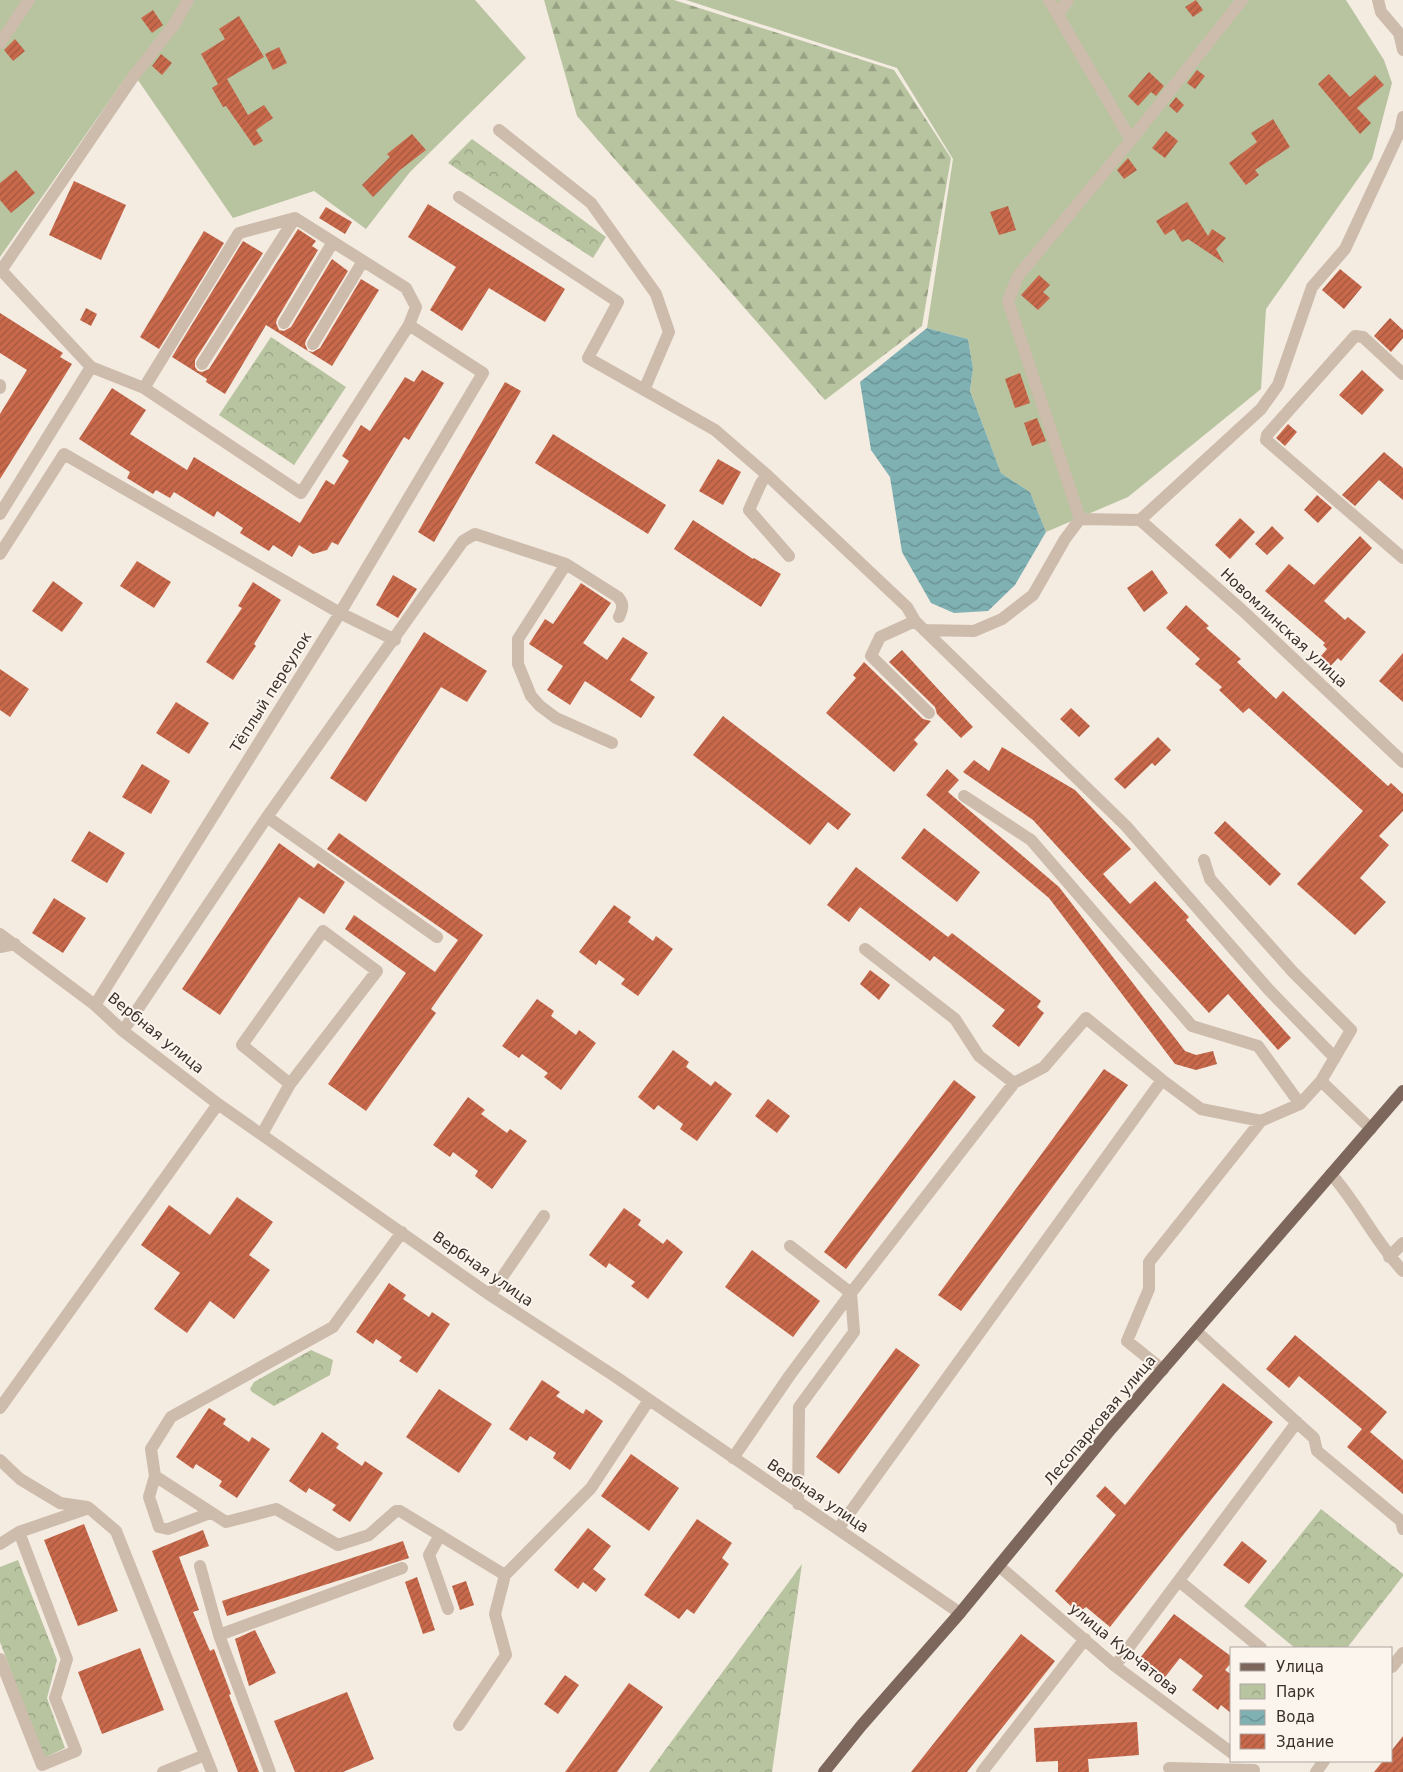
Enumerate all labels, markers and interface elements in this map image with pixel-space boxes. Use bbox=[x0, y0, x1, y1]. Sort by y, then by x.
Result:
street label: Новомлинская улица bbox=[1217, 565, 1351, 691]
street label: Тёплый переулок bbox=[226, 628, 315, 756]
street label: Вербная улица bbox=[104, 989, 208, 1077]
street label: Вербная улица bbox=[429, 1228, 537, 1310]
street label: Лесопарковая улица bbox=[1040, 1351, 1160, 1489]
street label: Вербная улица bbox=[764, 1455, 872, 1537]
street label: улица Курчатова bbox=[1066, 1599, 1182, 1699]
legend bbox=[1230, 1647, 1393, 1762]
text: Улица bbox=[1276, 1658, 1324, 1676]
text: Парк bbox=[1276, 1683, 1315, 1701]
text: Вода bbox=[1276, 1708, 1315, 1726]
text: Здание bbox=[1276, 1733, 1334, 1751]

